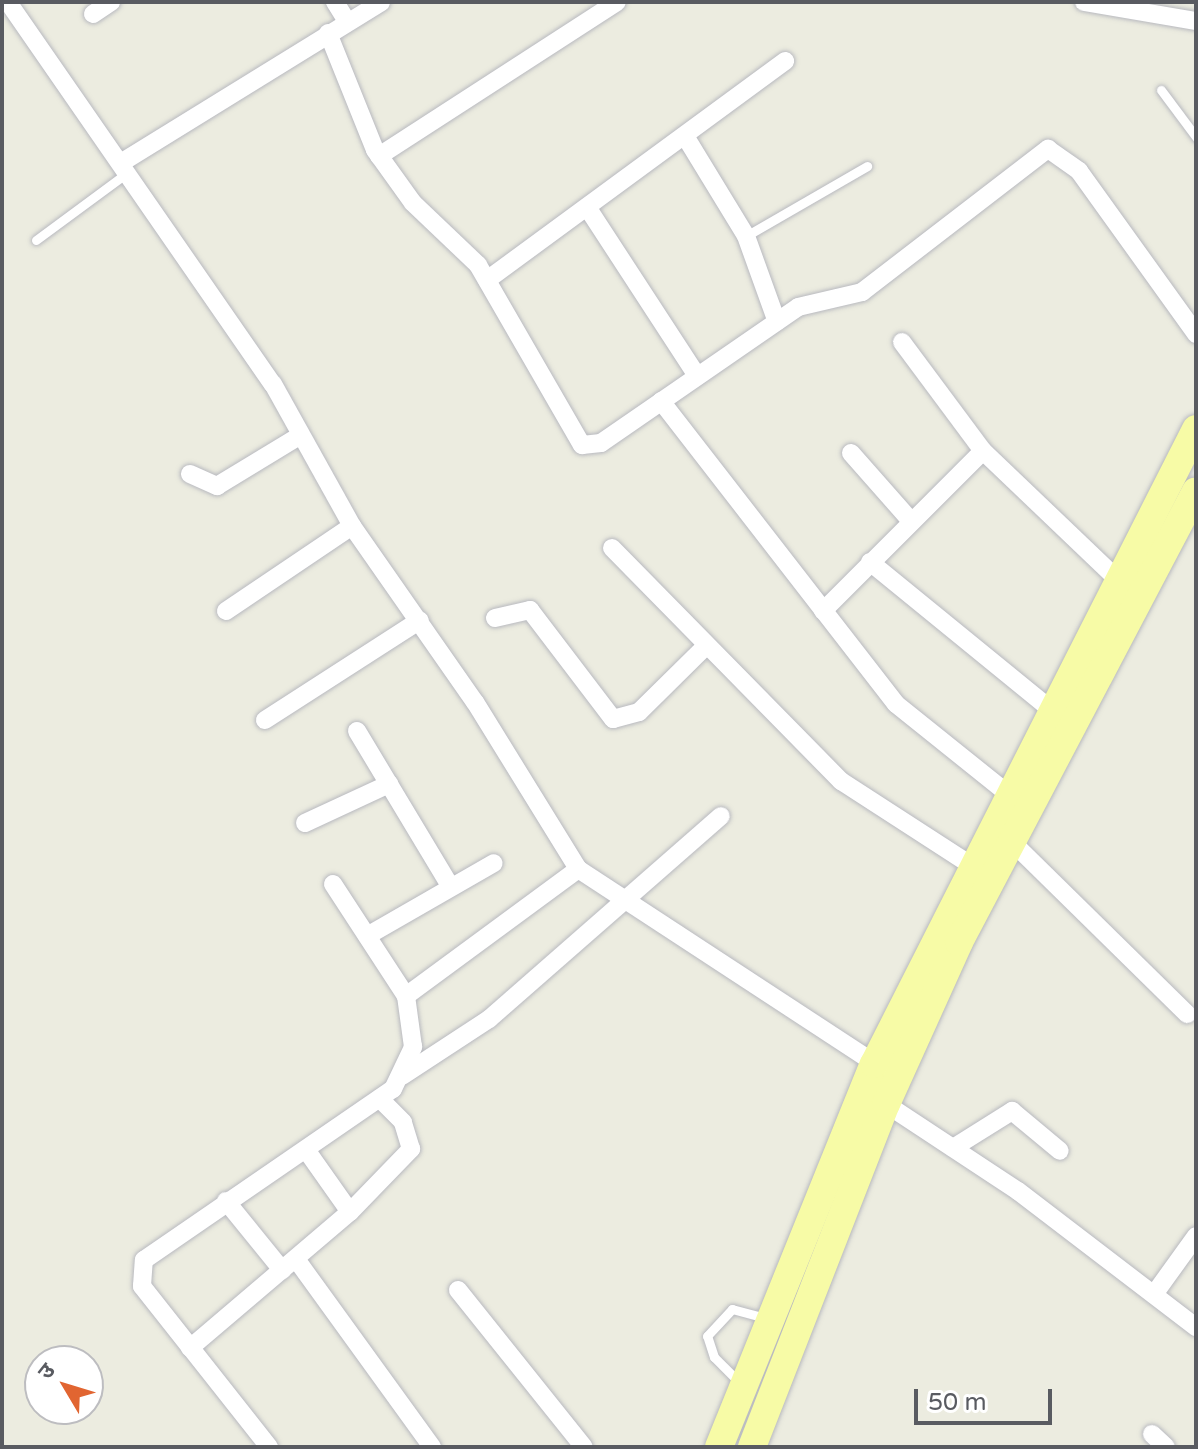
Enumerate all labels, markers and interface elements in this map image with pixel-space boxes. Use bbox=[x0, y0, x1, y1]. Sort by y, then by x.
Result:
north arrow bbox=[24, 1345, 104, 1425]
text: उ bbox=[32, 1358, 61, 1385]
scale bar bbox=[918, 1373, 1056, 1423]
text: 50 m bbox=[928, 1388, 986, 1417]

